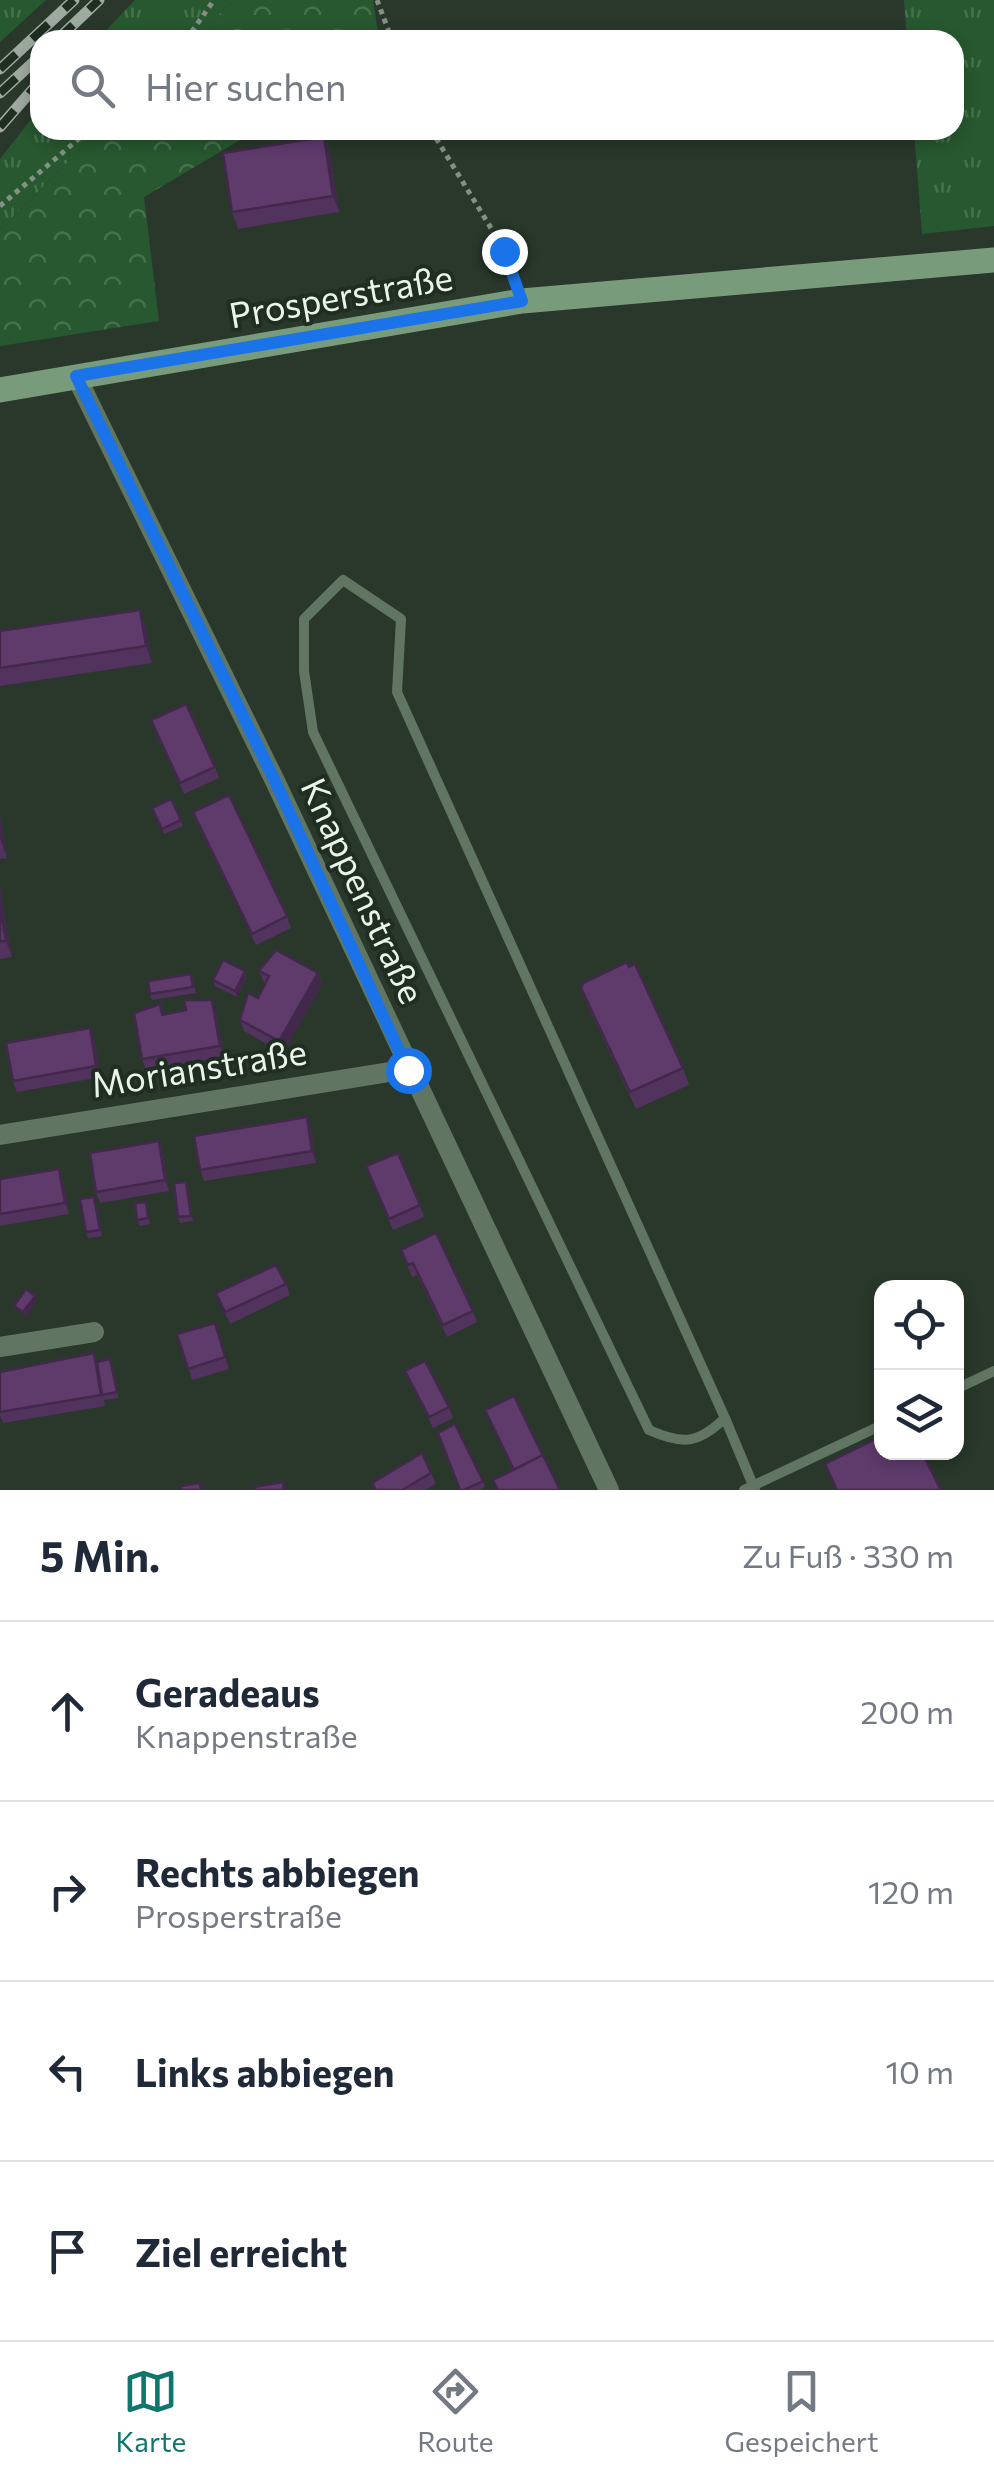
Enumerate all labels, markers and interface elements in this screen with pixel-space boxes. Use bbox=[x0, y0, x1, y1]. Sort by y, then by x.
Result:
search box bbox=[30, 30, 964, 140]
icon: search bbox=[65, 58, 120, 113]
text: Hier suchen bbox=[145, 62, 347, 109]
route end bbox=[482, 229, 528, 275]
street label: Prosperstraße bbox=[225, 254, 456, 335]
street label: Knappenstraße bbox=[293, 770, 435, 1009]
street label: Morianstraße bbox=[88, 1028, 309, 1105]
route start bbox=[386, 1048, 432, 1094]
map controls bbox=[874, 1280, 964, 1460]
button: locate bbox=[874, 1280, 964, 1370]
button: layers bbox=[874, 1370, 964, 1460]
text: 5 Min. bbox=[40, 1529, 160, 1581]
text: Zu Fuß · 330 m bbox=[742, 1535, 954, 1575]
text: Geradeaus bbox=[135, 1668, 320, 1715]
icon: ahead bbox=[40, 1684, 95, 1739]
text: 200 m bbox=[861, 1691, 954, 1731]
text: Knappenstraße bbox=[135, 1715, 358, 1755]
text: Rechts abbiegen bbox=[135, 1848, 419, 1895]
icon: right bbox=[40, 1864, 95, 1919]
text: 120 m bbox=[868, 1871, 954, 1911]
text: Prosperstraße bbox=[135, 1895, 342, 1935]
icon: left bbox=[40, 2044, 95, 2099]
text: Links abbiegen bbox=[135, 2048, 395, 2095]
text: 10 m bbox=[885, 2051, 954, 2091]
icon: arrive bbox=[40, 2224, 95, 2279]
text: Ziel erreicht bbox=[135, 2228, 347, 2275]
tab: Karte bbox=[116, 2364, 186, 2458]
tab: Route bbox=[417, 2364, 494, 2458]
tab: Gespeichert bbox=[725, 2364, 878, 2458]

